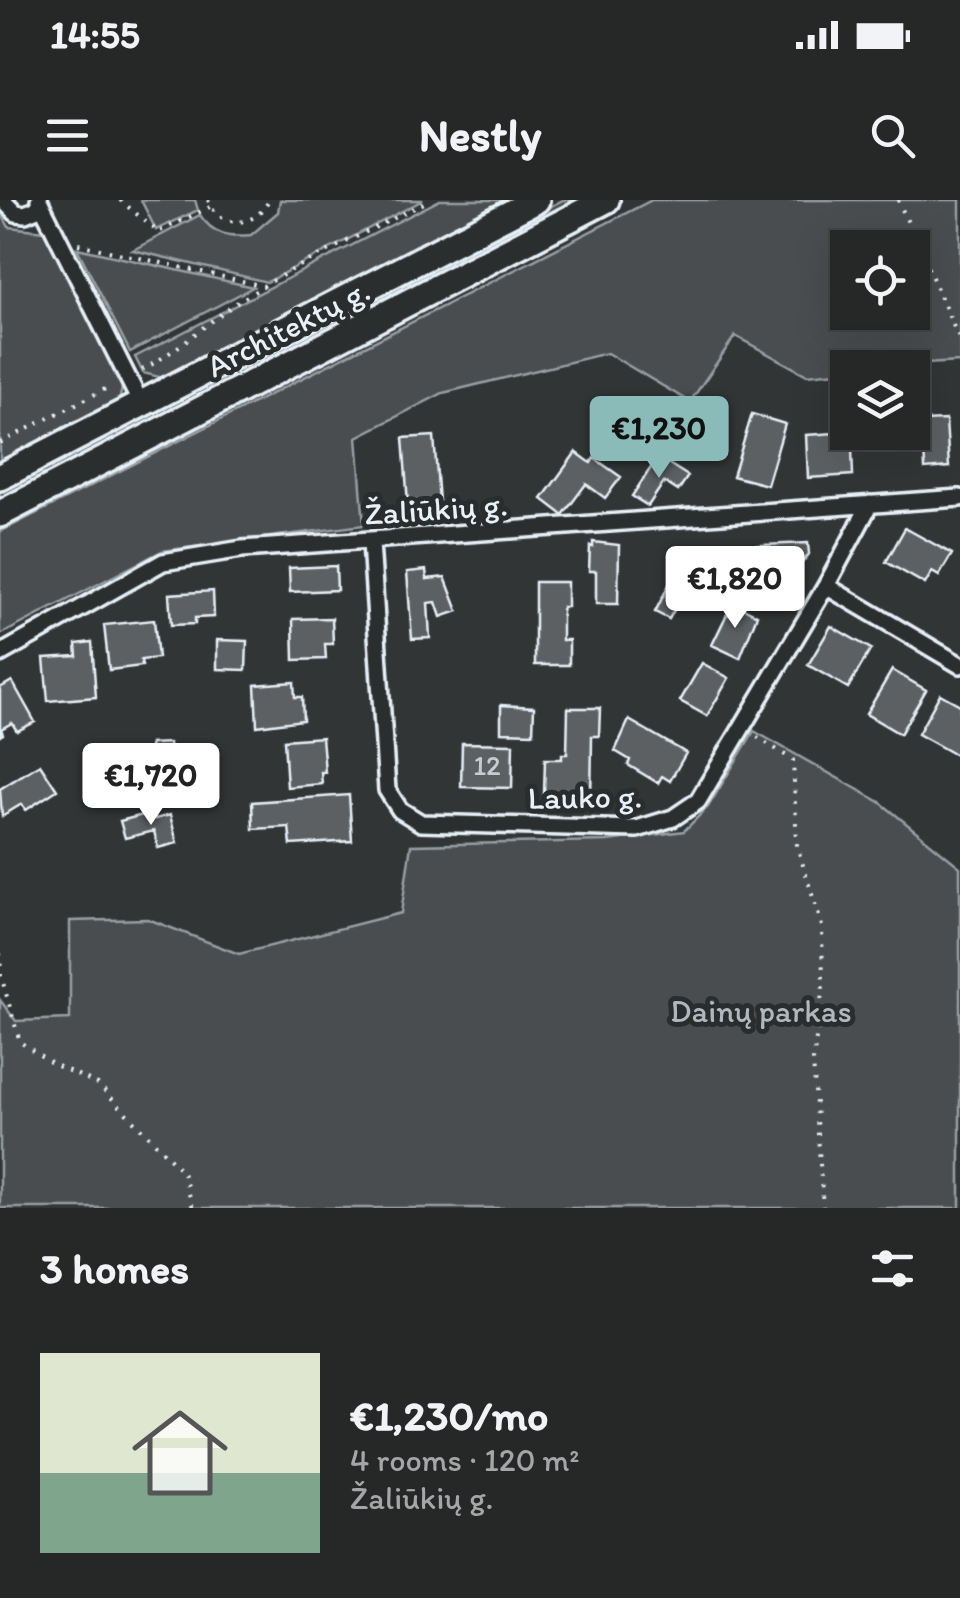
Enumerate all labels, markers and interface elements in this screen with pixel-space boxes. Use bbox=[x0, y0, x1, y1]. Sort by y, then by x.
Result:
text: 14:55 bbox=[50, 12, 140, 58]
icon: menu bbox=[40, 108, 95, 163]
text: Nestly bbox=[419, 108, 541, 162]
icon: search bbox=[865, 108, 920, 163]
map controls bbox=[830, 230, 930, 450]
button: locate bbox=[830, 230, 930, 330]
street label: Architektų g. bbox=[200, 271, 376, 385]
button: layers bbox=[830, 350, 930, 450]
pin: €1,230 bbox=[578, 396, 740, 481]
text: €1,230 bbox=[612, 409, 706, 447]
street label: Žaliūkių g. bbox=[363, 485, 509, 533]
pin: €1,820 bbox=[654, 546, 816, 631]
text: €1,820 bbox=[688, 559, 782, 597]
pin: €1,720 bbox=[70, 743, 232, 828]
house number: 12 bbox=[473, 748, 501, 782]
text: €1,720 bbox=[104, 756, 198, 794]
street label: Lauko g. bbox=[527, 777, 643, 817]
park label: Dainų parkas bbox=[670, 992, 852, 1030]
icon: filters bbox=[865, 1241, 920, 1296]
text: 3 homes bbox=[40, 1243, 189, 1294]
text: €1,230/mo bbox=[350, 1390, 549, 1441]
icon: home bbox=[120, 1393, 240, 1513]
text: 4 rooms · 120 m² bbox=[350, 1441, 580, 1479]
text: Žaliūkių g. bbox=[350, 1479, 493, 1517]

